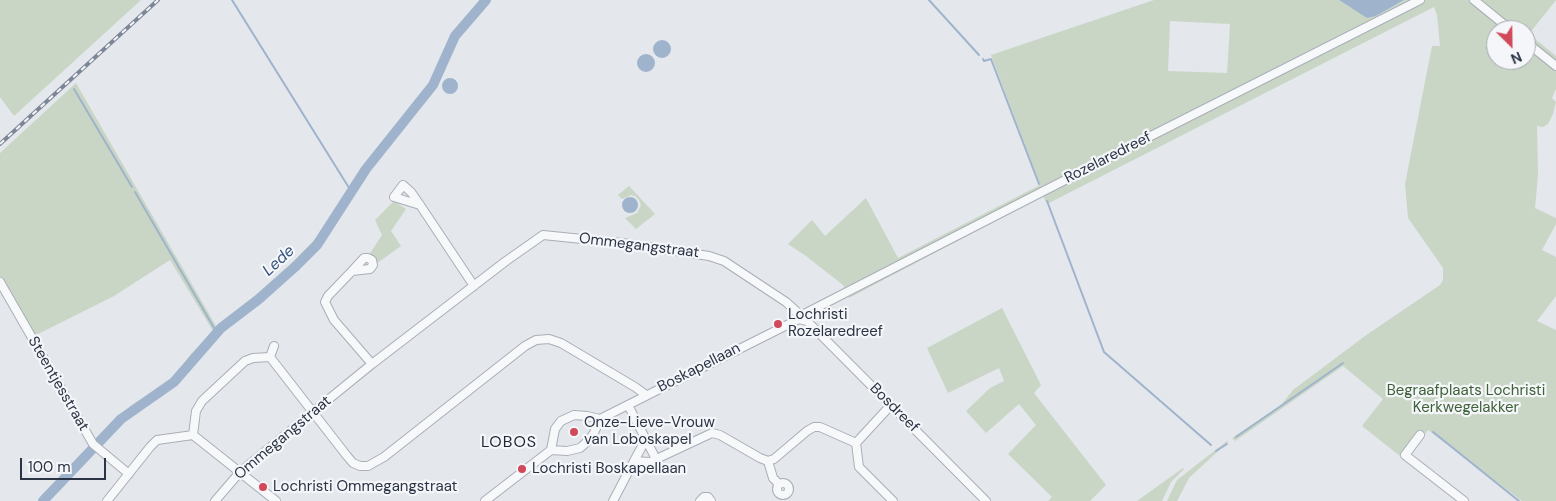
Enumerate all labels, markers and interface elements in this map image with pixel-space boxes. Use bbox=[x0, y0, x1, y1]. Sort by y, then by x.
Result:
north arrow bbox=[1486, 20, 1536, 70]
text: N bbox=[1508, 48, 1525, 68]
street label: Rozelaredreef bbox=[1062, 128, 1154, 188]
street label: Ommegangstraat bbox=[578, 230, 700, 262]
water label: Lede bbox=[259, 242, 299, 280]
place label: Lochristi Rozelaredreef bbox=[788, 306, 883, 341]
marker: Lochristi Rozelaredreef bbox=[772, 318, 784, 330]
street label: Steentjesstraat bbox=[24, 334, 92, 434]
street label: Boskapellaan bbox=[655, 339, 743, 397]
street label: Bosdreef bbox=[866, 380, 922, 436]
park label: Begraafplaats Lochristi Kerkwegelakker bbox=[1387, 382, 1545, 417]
street label: Ommegangstraat bbox=[231, 392, 335, 484]
place label: Onze-Lieve-Vrouw van Loboskapel bbox=[584, 414, 715, 449]
marker: Onze-Lieve-Vrouw van Loboskapel bbox=[568, 426, 580, 438]
district label: LOBOS bbox=[480, 433, 538, 453]
scale bar bbox=[22, 448, 109, 480]
text: 100 m bbox=[28, 457, 71, 477]
place label: Lochristi Boskapellaan bbox=[532, 460, 686, 478]
marker: Lochristi Boskapellaan bbox=[516, 463, 528, 475]
place label: Lochristi Ommegangstraat bbox=[273, 478, 457, 496]
marker: Lochristi Ommegangstraat bbox=[257, 481, 269, 493]

